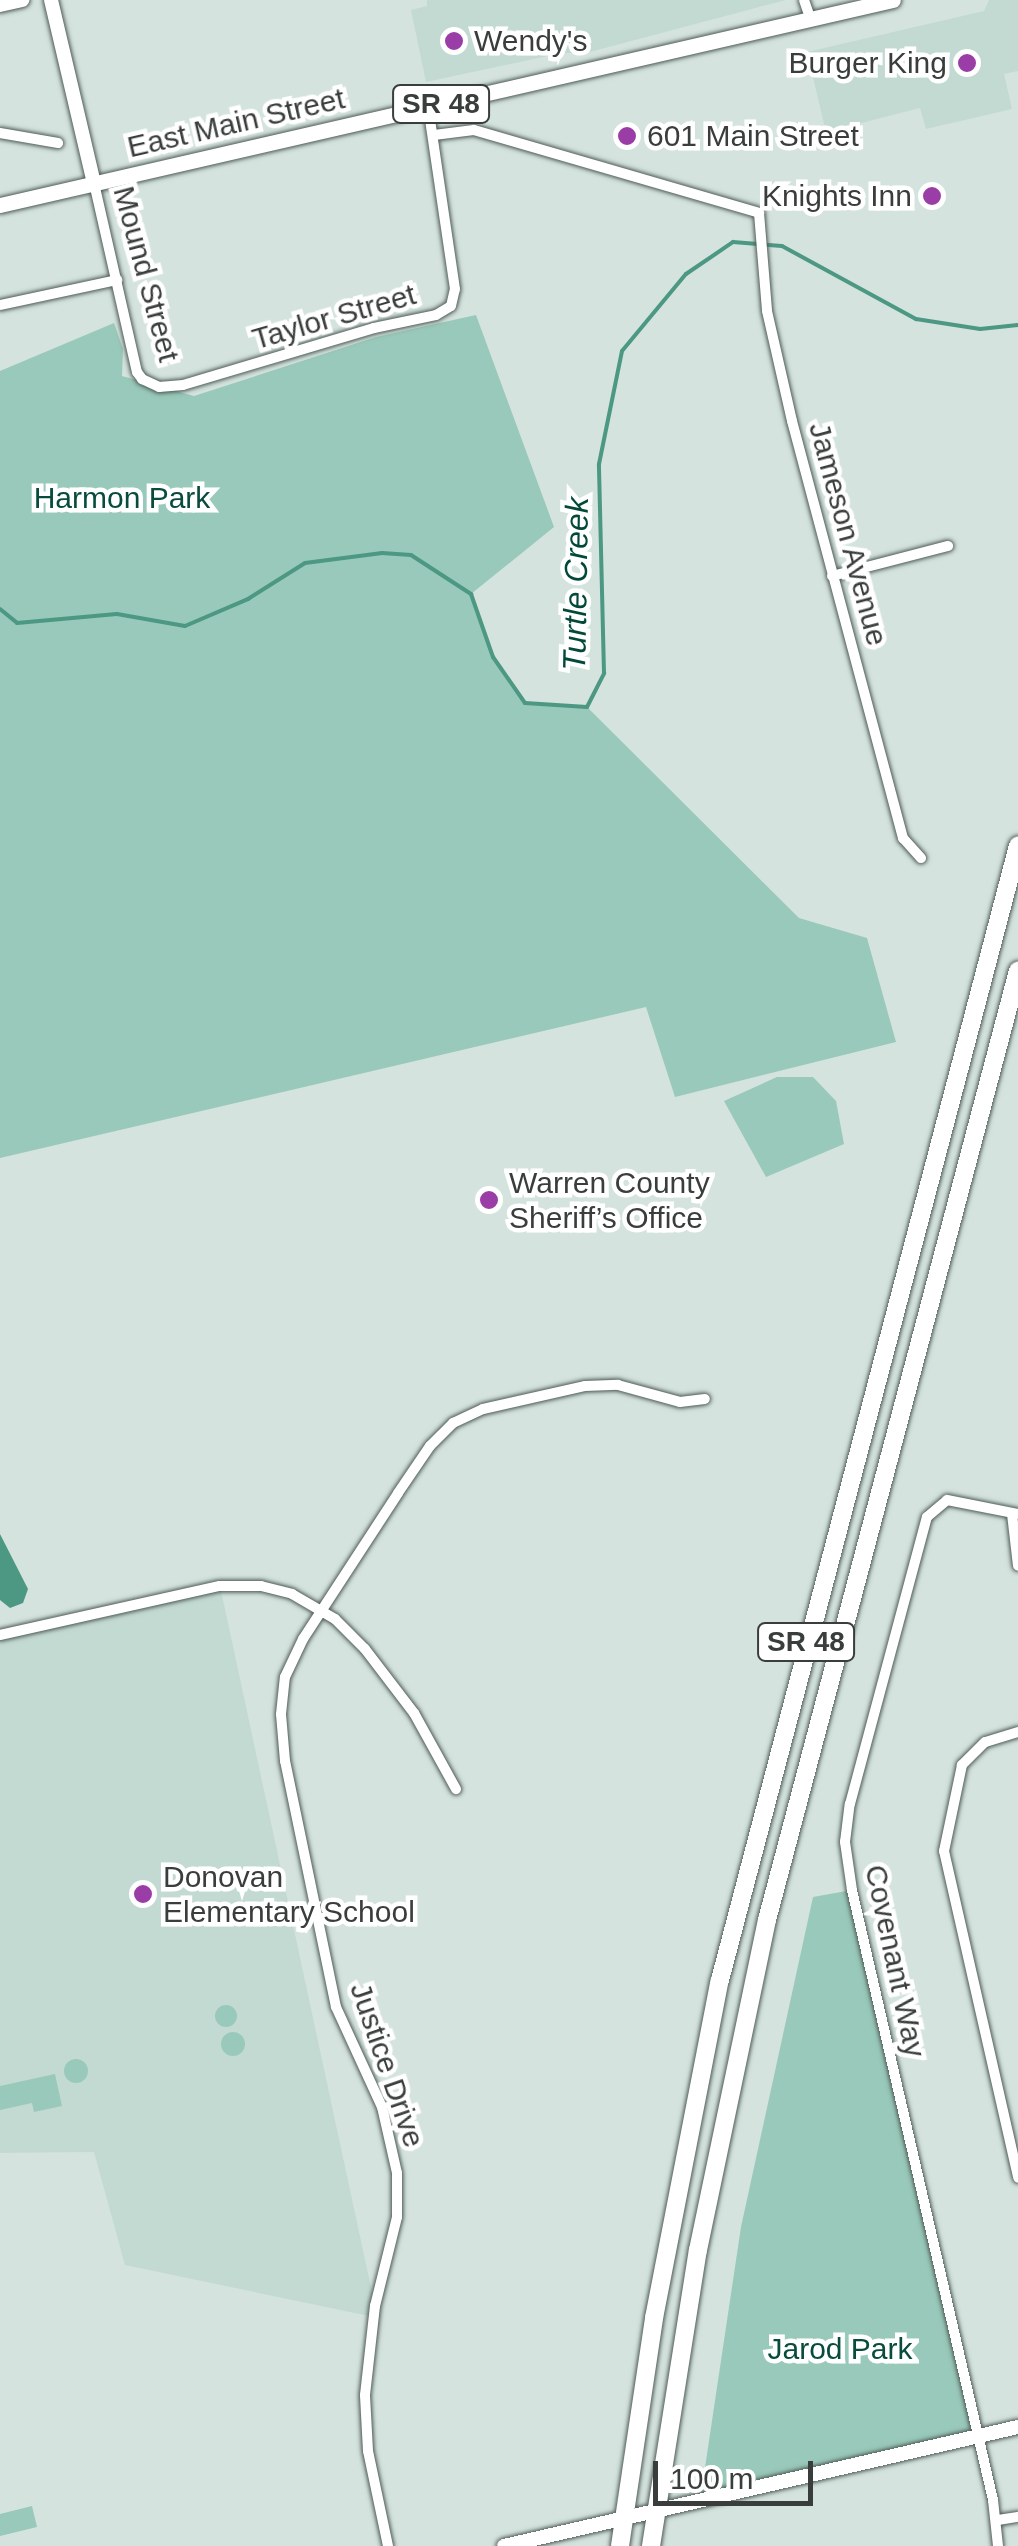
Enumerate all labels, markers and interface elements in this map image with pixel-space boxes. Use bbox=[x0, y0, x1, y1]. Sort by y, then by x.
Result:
place label: Wendy's bbox=[474, 23, 588, 59]
marker: Wendy's bbox=[443, 30, 465, 52]
place label: Burger King bbox=[789, 45, 947, 81]
marker: Burger King bbox=[956, 52, 978, 74]
street label: East Main Street bbox=[124, 81, 348, 165]
road number: SR 48 bbox=[391, 81, 491, 127]
place label: 601 Main Street bbox=[647, 118, 859, 154]
marker: 601 Main Street bbox=[616, 125, 638, 147]
place label: Knights Inn bbox=[762, 178, 912, 214]
street label: Mound Street bbox=[105, 182, 187, 366]
marker: Knights Inn bbox=[921, 185, 943, 207]
street label: Taylor Street bbox=[248, 276, 420, 358]
street label: Jameson Avenue bbox=[801, 418, 895, 650]
park label: Harmon Park bbox=[34, 480, 210, 516]
water label: Turtle Creek bbox=[555, 497, 597, 671]
place label: Warren County Sheriff’s Office bbox=[509, 1165, 710, 1236]
marker: Warren County Sheriff’s Office bbox=[478, 1189, 500, 1211]
road number: SR 48 bbox=[756, 1619, 856, 1665]
place label: Donovan Elementary School bbox=[163, 1859, 415, 1930]
street label: Covenant Way bbox=[857, 1862, 933, 2060]
marker: Donovan Elementary School bbox=[132, 1883, 154, 1905]
street label: Justice Drive bbox=[342, 1978, 432, 2152]
park label: Jarod Park bbox=[767, 2331, 913, 2367]
scale bar bbox=[658, 2441, 818, 2503]
text: 100 m bbox=[670, 2462, 753, 2495]

